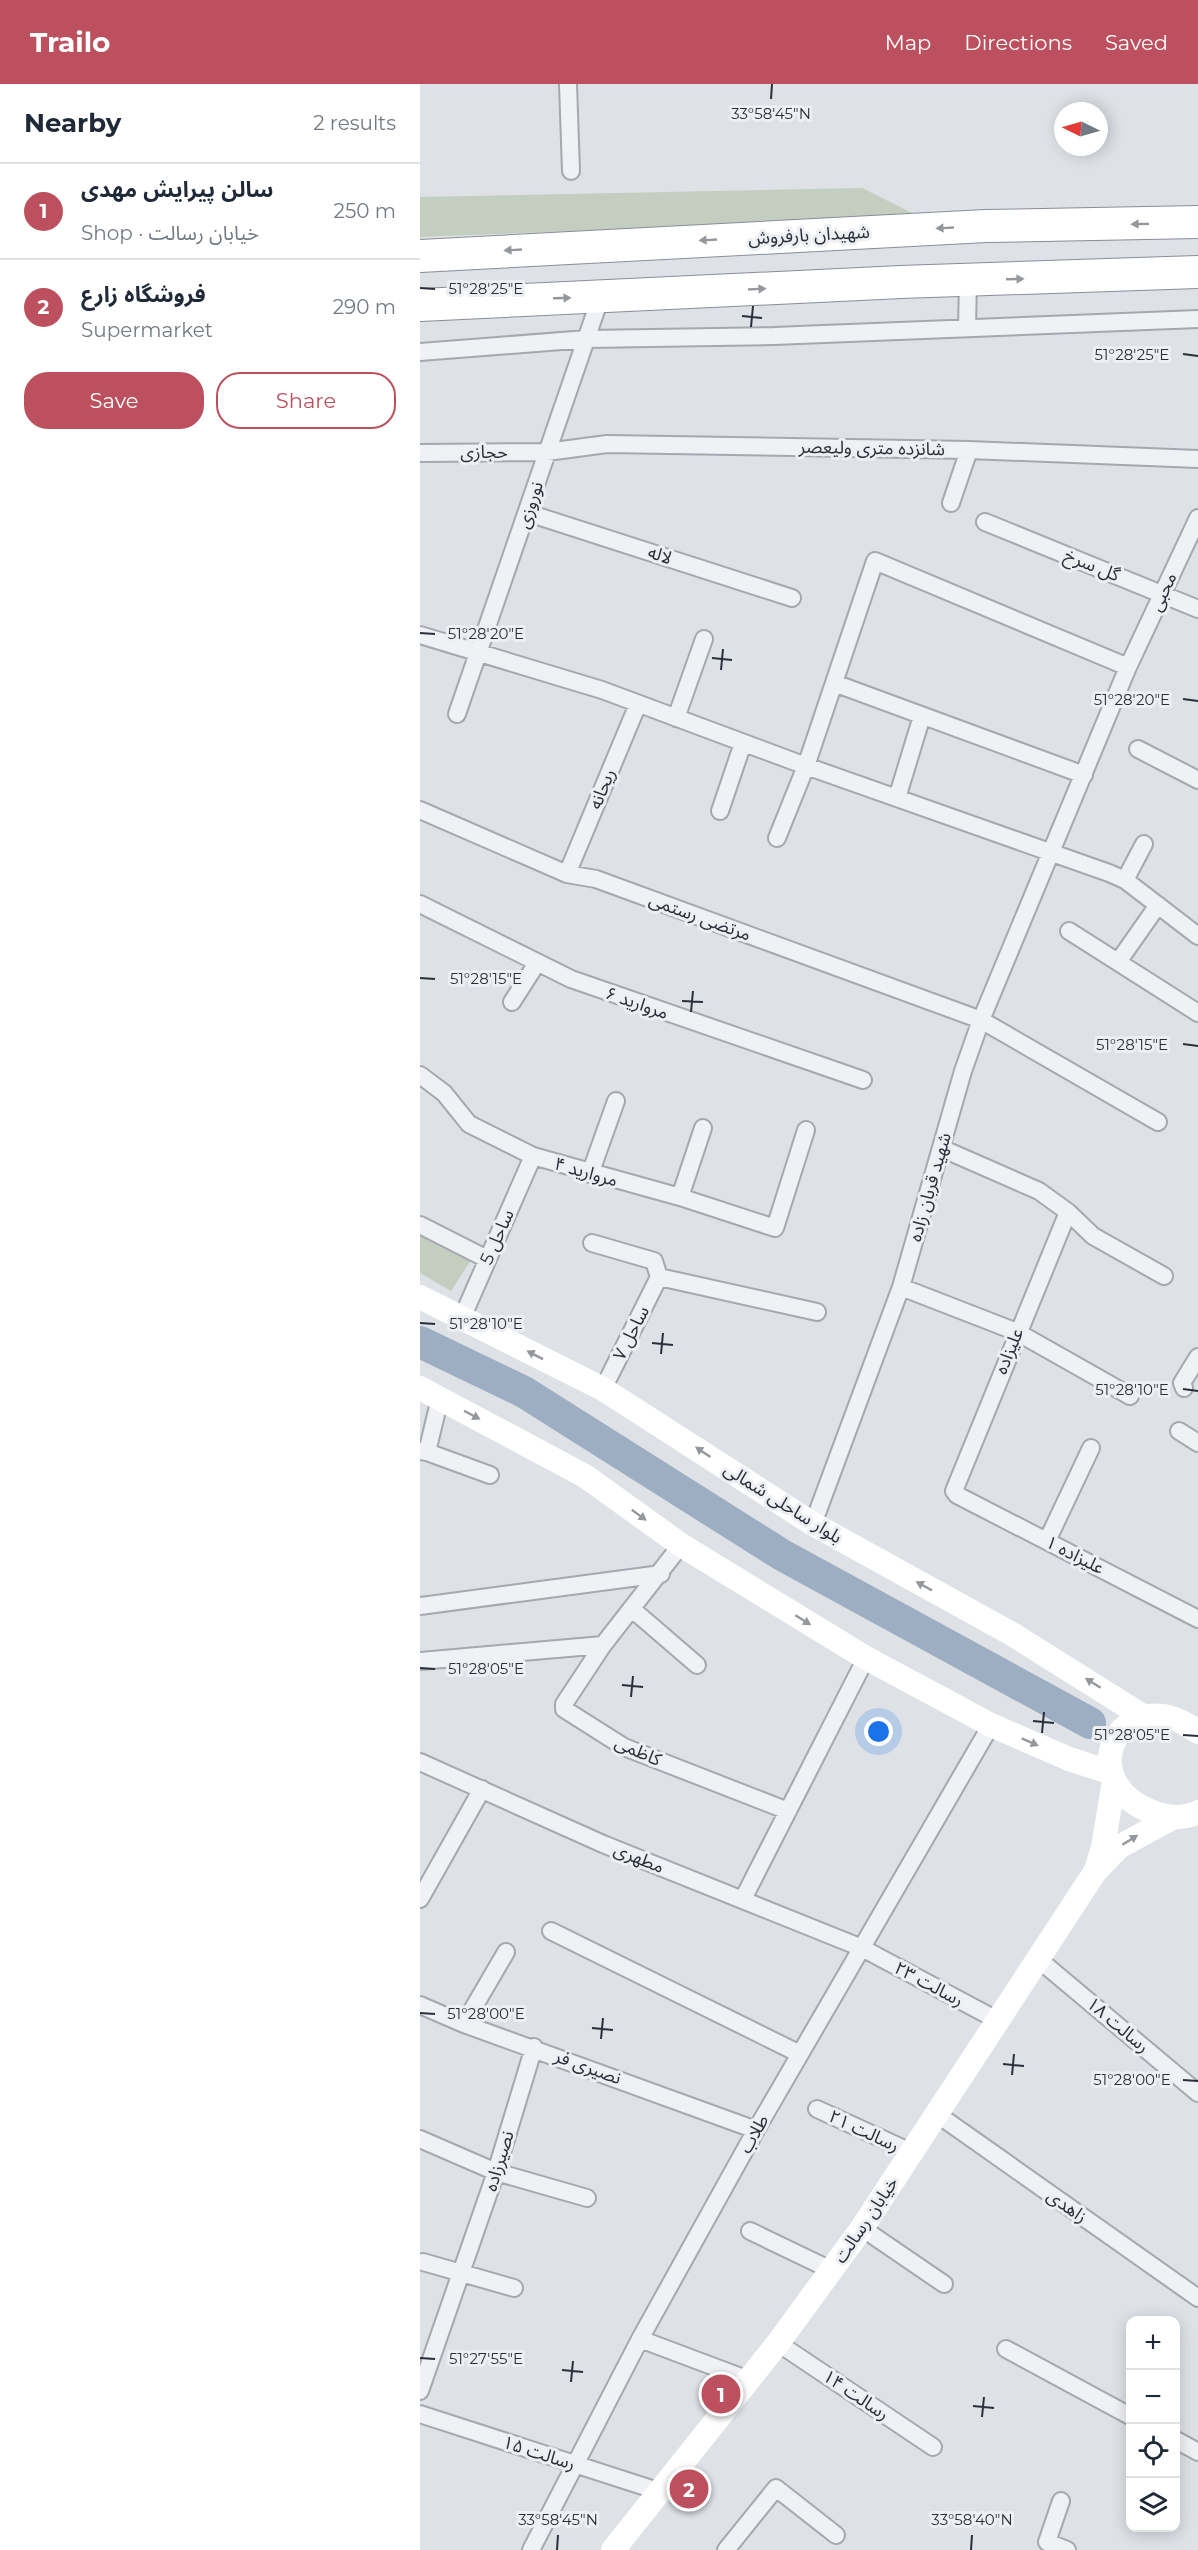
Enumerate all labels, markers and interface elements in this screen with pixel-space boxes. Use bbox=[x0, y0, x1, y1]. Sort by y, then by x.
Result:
text: Trailo bbox=[30, 25, 110, 59]
text: Map bbox=[885, 30, 931, 55]
text: Directions bbox=[964, 30, 1072, 55]
text: Saved bbox=[1105, 30, 1168, 55]
north arrow bbox=[1054, 102, 1108, 156]
text: 33°58'45"N bbox=[731, 104, 811, 123]
text: Nearby bbox=[24, 107, 121, 139]
text: 2 results bbox=[313, 111, 396, 135]
text: سالن پیرایش مهدی bbox=[81, 176, 273, 203]
text: 1 bbox=[40, 199, 47, 223]
text: 250 m bbox=[334, 199, 396, 223]
one-way arrow bbox=[1130, 219, 1149, 228]
text: Shop · خیابان رسالت bbox=[81, 221, 259, 245]
street label: شهیدان بارفروش bbox=[748, 221, 870, 249]
one-way arrow bbox=[935, 224, 954, 233]
one-way arrow bbox=[698, 235, 717, 244]
one-way arrow bbox=[504, 245, 523, 254]
one-way arrow bbox=[1005, 274, 1024, 283]
text: 51°28'25"E bbox=[449, 279, 523, 298]
text: فروشگاه زارع bbox=[81, 281, 206, 308]
one-way arrow bbox=[748, 284, 767, 293]
one-way arrow bbox=[553, 293, 572, 303]
text: 2 bbox=[38, 295, 49, 319]
text: 290 m bbox=[333, 295, 396, 319]
text: Supermarket bbox=[81, 318, 213, 342]
text: 51°28'25"E bbox=[1095, 345, 1169, 364]
button: Save bbox=[24, 372, 204, 429]
button: Share bbox=[216, 372, 396, 429]
street label: شانزده متری ولیعصر bbox=[798, 436, 945, 460]
street label: حجازی bbox=[460, 441, 508, 463]
street label: نوروزی bbox=[512, 479, 548, 531]
street label: لاله bbox=[645, 541, 675, 569]
street label: گل سرخ bbox=[1060, 544, 1124, 588]
street label: محبی bbox=[1145, 569, 1181, 615]
text: 51°28'20"E bbox=[448, 624, 524, 643]
text: 51°28'20"E bbox=[1094, 690, 1170, 709]
street label: ریحانه bbox=[584, 766, 620, 812]
street label: مرتضی رستمی bbox=[646, 888, 754, 946]
text: 51°28'15"E bbox=[450, 969, 522, 988]
street label: مروارید ۶ bbox=[603, 982, 671, 1024]
text: 51°28'15"E bbox=[1096, 1035, 1168, 1054]
street label: شهید قربان زاده bbox=[904, 1130, 956, 1244]
street label: مروارید ۴ bbox=[552, 1152, 620, 1192]
street label: ساحل 5 bbox=[475, 1206, 519, 1268]
street label: ساحل ۷ bbox=[608, 1302, 654, 1364]
text: 51°28'10"E bbox=[449, 1314, 523, 1333]
street label: علیزاده bbox=[990, 1325, 1028, 1377]
one-way arrow bbox=[526, 1350, 543, 1359]
text: 51°28'10"E bbox=[1095, 1380, 1169, 1399]
one-way arrow bbox=[463, 1410, 480, 1420]
one-way arrow bbox=[695, 1447, 711, 1458]
street label: بلوار ساحلی شمالی bbox=[720, 1458, 846, 1548]
one-way arrow bbox=[630, 1509, 646, 1521]
street label: علیزاده ۱ bbox=[1042, 1531, 1108, 1579]
one-way arrow bbox=[915, 1581, 932, 1591]
one-way arrow bbox=[795, 1614, 811, 1625]
text: 51°28'05"E bbox=[448, 1659, 524, 1678]
one-way arrow bbox=[1084, 1678, 1101, 1689]
your location bbox=[864, 1717, 893, 1746]
text: 51°28'05"E bbox=[1094, 1725, 1170, 1744]
street label: کاظمی bbox=[611, 1731, 665, 1771]
one-way arrow bbox=[1021, 1737, 1039, 1747]
one-way arrow bbox=[1122, 1835, 1138, 1846]
street label: مطهری bbox=[611, 1838, 667, 1878]
street label: رسالت ۲۳ bbox=[891, 1957, 967, 2011]
street label: رسالت ۱۸ bbox=[1082, 1992, 1154, 2058]
text: 51°28'00"E bbox=[447, 2004, 525, 2023]
street label: نصیری فر bbox=[551, 2044, 624, 2089]
text: 51°28'00"E bbox=[1093, 2070, 1171, 2089]
street label: رسالت ۲۱ bbox=[825, 2105, 903, 2157]
street label: طلاب bbox=[734, 2111, 774, 2157]
street label: نصیرزاده bbox=[479, 2128, 519, 2194]
street label: خیابان رسالت bbox=[829, 2173, 903, 2267]
street label: زاهدی bbox=[1043, 2184, 1091, 2228]
map controls bbox=[1126, 2316, 1180, 2532]
button: + bbox=[1126, 2316, 1180, 2370]
text: 51°27'55"E bbox=[449, 2349, 523, 2368]
street label: رسالت ۱۴ bbox=[819, 2365, 893, 2425]
button: − bbox=[1126, 2370, 1180, 2424]
pin: 1 bbox=[702, 2372, 740, 2416]
button: locate bbox=[1126, 2424, 1180, 2478]
street label: رسالت ۱۵ bbox=[500, 2431, 578, 2475]
pin: 2 bbox=[670, 2466, 708, 2512]
button: layers bbox=[1126, 2478, 1180, 2532]
text: 33°58'45"N bbox=[518, 2510, 598, 2529]
text: 33°58'40"N bbox=[931, 2510, 1013, 2529]

